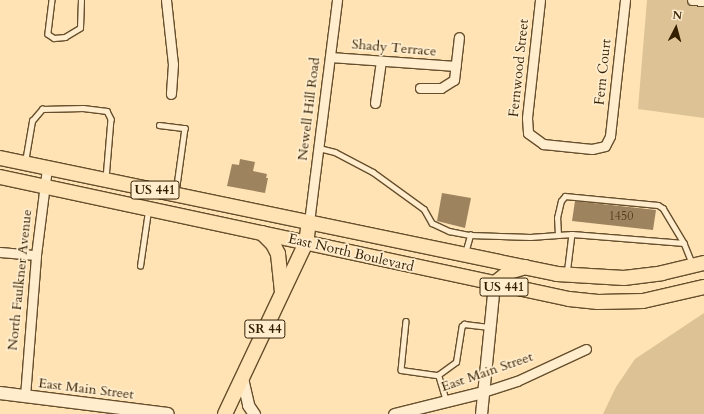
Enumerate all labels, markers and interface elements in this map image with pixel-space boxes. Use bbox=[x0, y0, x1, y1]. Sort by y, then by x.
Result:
north arrow bbox=[656, 8, 696, 48]
text: N bbox=[672, 8, 683, 24]
street label: Fernwood Street bbox=[505, 18, 533, 118]
street label: Shady Terrace bbox=[351, 36, 437, 60]
street label: Fern Court bbox=[591, 38, 615, 106]
street label: Newell Hill Road bbox=[294, 56, 324, 162]
road number: US 441 bbox=[130, 179, 180, 201]
street label: North Faulkner Avenue bbox=[4, 209, 36, 351]
house number: 1450 bbox=[609, 210, 633, 224]
street label: East North Boulevard bbox=[287, 230, 415, 276]
road number: US 441 bbox=[479, 276, 529, 298]
road number: SR 44 bbox=[244, 318, 286, 340]
street label: East Main Street bbox=[439, 348, 535, 396]
street label: East Main Street bbox=[37, 375, 135, 403]

